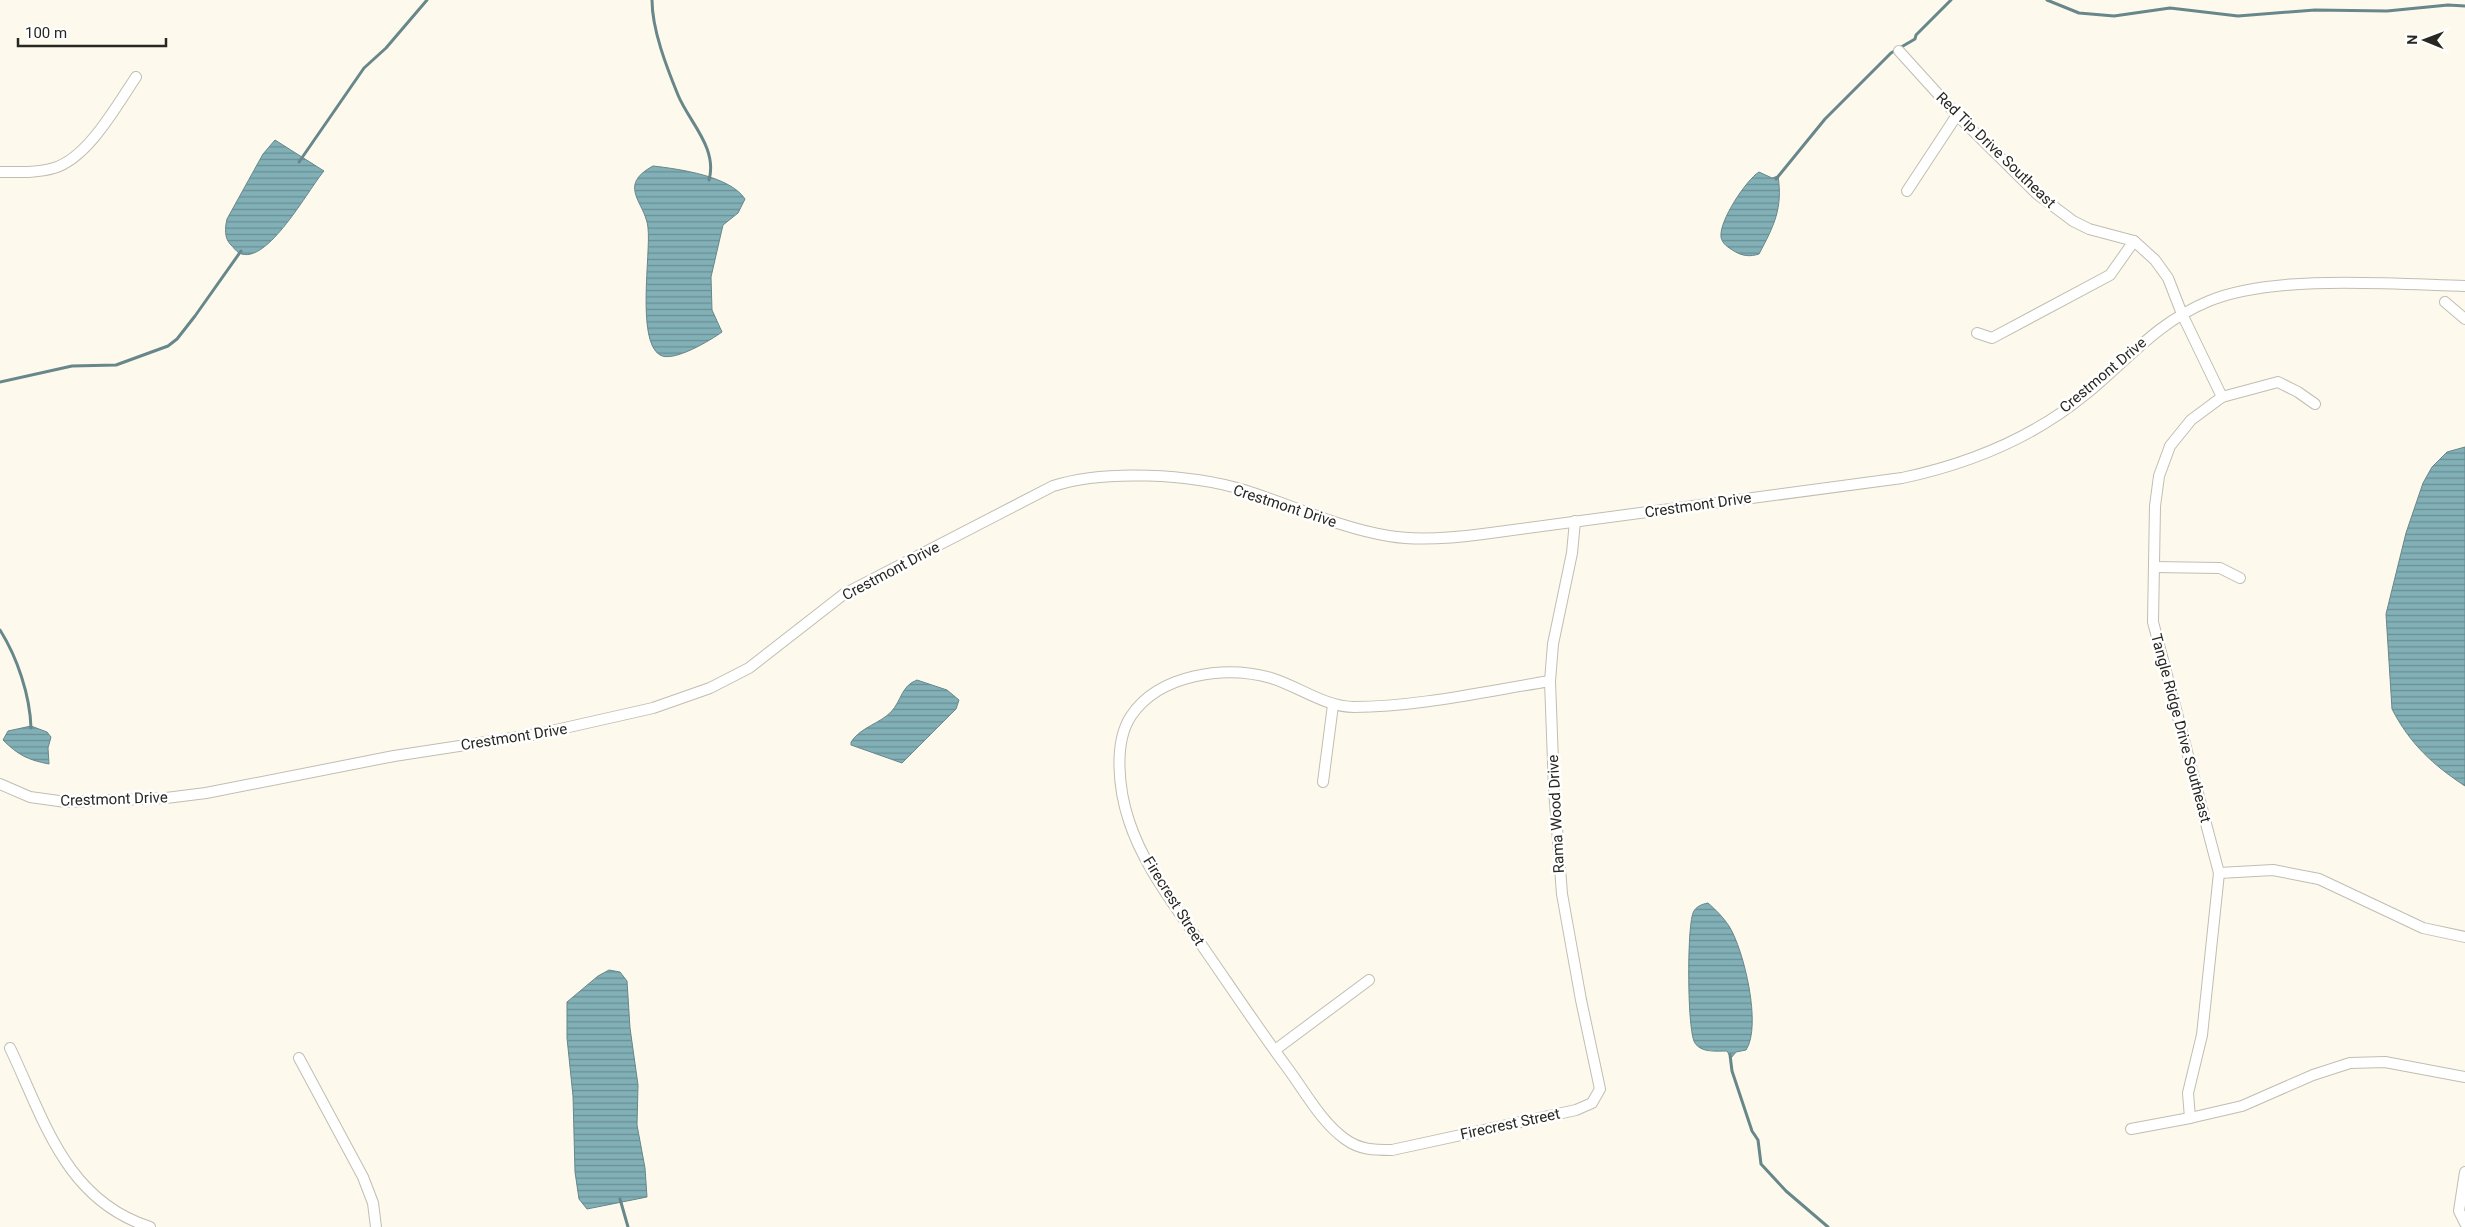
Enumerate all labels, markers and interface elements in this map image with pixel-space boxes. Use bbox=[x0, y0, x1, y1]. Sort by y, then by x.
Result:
scale bar bbox=[18, 15, 165, 47]
north arrow bbox=[2400, 15, 2450, 65]
text: 100 m bbox=[25, 24, 67, 42]
text: N bbox=[2404, 35, 2420, 45]
street label: Red Tip Drive Southeast bbox=[1933, 88, 2059, 212]
street label: Crestmont Drive bbox=[2056, 333, 2150, 416]
street label: Crestmont Drive bbox=[1231, 481, 1339, 531]
street label: Crestmont Drive bbox=[1643, 489, 1753, 521]
street label: Crestmont Drive bbox=[839, 538, 943, 604]
street label: Tangle Ridge Drive Southeast bbox=[2147, 632, 2215, 825]
street label: Crestmont Drive bbox=[459, 720, 569, 754]
street label: Rama Wood Drive bbox=[1544, 754, 1568, 874]
street label: Crestmont Drive bbox=[60, 788, 168, 810]
street label: Firecrest Street bbox=[1139, 853, 1209, 949]
street label: Firecrest Street bbox=[1458, 1105, 1562, 1143]

